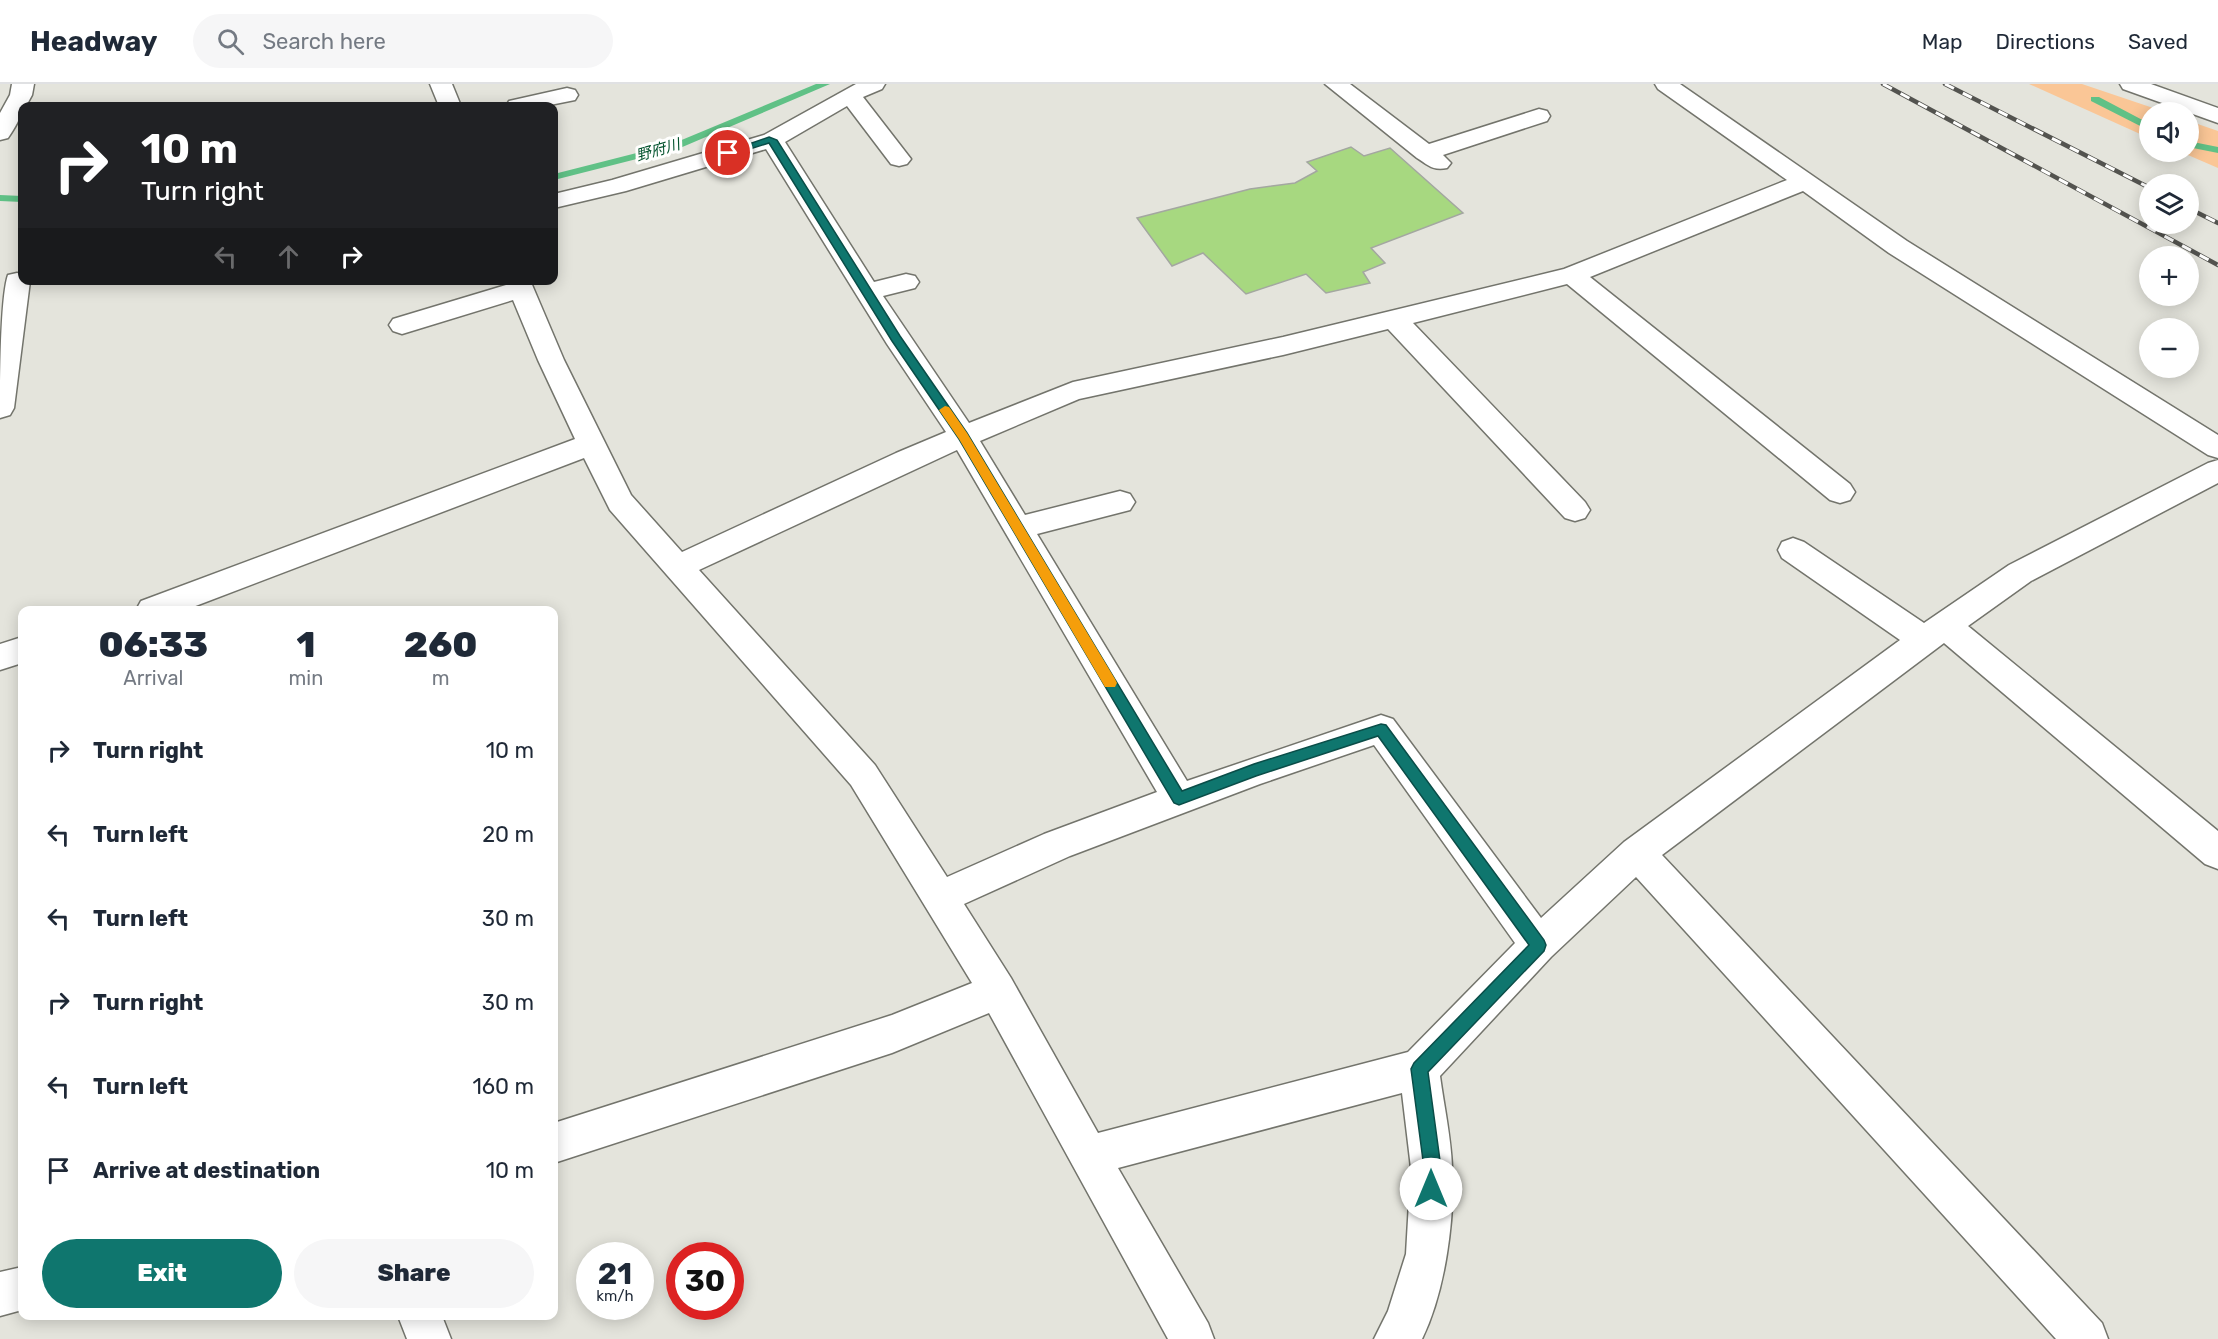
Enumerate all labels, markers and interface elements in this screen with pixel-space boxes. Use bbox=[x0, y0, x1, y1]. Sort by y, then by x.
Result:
search box bbox=[193, 14, 613, 68]
text: Headway bbox=[30, 25, 157, 58]
icon: search bbox=[214, 25, 247, 58]
text: Search here bbox=[262, 28, 386, 55]
text: Map bbox=[1922, 29, 1963, 54]
text: Directions bbox=[1996, 29, 2095, 54]
text: Saved bbox=[2128, 29, 2188, 54]
map controls bbox=[2139, 102, 2199, 378]
button: sound bbox=[2139, 102, 2199, 162]
text: 10 m bbox=[141, 124, 238, 174]
icon: right bbox=[42, 126, 120, 204]
pin bbox=[702, 127, 753, 178]
water label: 野府川 bbox=[634, 135, 684, 165]
icon: arrive bbox=[711, 136, 744, 169]
button: layers bbox=[2139, 174, 2199, 234]
text: Turn right bbox=[141, 175, 264, 207]
icon: left bbox=[209, 240, 242, 273]
icon: ahead bbox=[272, 240, 305, 273]
icon: right bbox=[335, 240, 368, 273]
button: + bbox=[2139, 246, 2199, 306]
button: − bbox=[2139, 318, 2199, 378]
text: 06:33 bbox=[98, 623, 208, 666]
text: 1 bbox=[296, 623, 315, 666]
text: 260 bbox=[404, 623, 477, 666]
text: Arrival bbox=[123, 666, 183, 690]
text: min bbox=[289, 666, 323, 690]
text: m bbox=[432, 666, 450, 690]
icon: right bbox=[42, 734, 75, 767]
text: Turn right bbox=[93, 737, 203, 764]
text: 10 m bbox=[486, 737, 534, 764]
icon: left bbox=[42, 818, 75, 851]
text: Turn left bbox=[93, 821, 188, 848]
text: 20 m bbox=[482, 821, 534, 848]
icon: left bbox=[42, 902, 75, 935]
text: Turn left bbox=[93, 905, 188, 932]
text: 30 m bbox=[482, 905, 534, 932]
icon: right bbox=[42, 986, 75, 1019]
text: Turn right bbox=[93, 989, 203, 1016]
text: 30 m bbox=[482, 989, 534, 1016]
icon: left bbox=[42, 1070, 75, 1103]
text: Turn left bbox=[93, 1073, 188, 1100]
text: 160 m bbox=[472, 1073, 534, 1100]
icon: arrive bbox=[42, 1154, 75, 1187]
text: Arrive at destination bbox=[93, 1157, 320, 1184]
text: 10 m bbox=[486, 1157, 534, 1184]
position arrow bbox=[1399, 1157, 1463, 1221]
button: Exit bbox=[42, 1239, 282, 1308]
button: Share bbox=[294, 1239, 534, 1308]
speed limit sign: 30 bbox=[666, 1242, 744, 1320]
text: 21 bbox=[598, 1256, 632, 1292]
text: km/h bbox=[596, 1287, 634, 1305]

